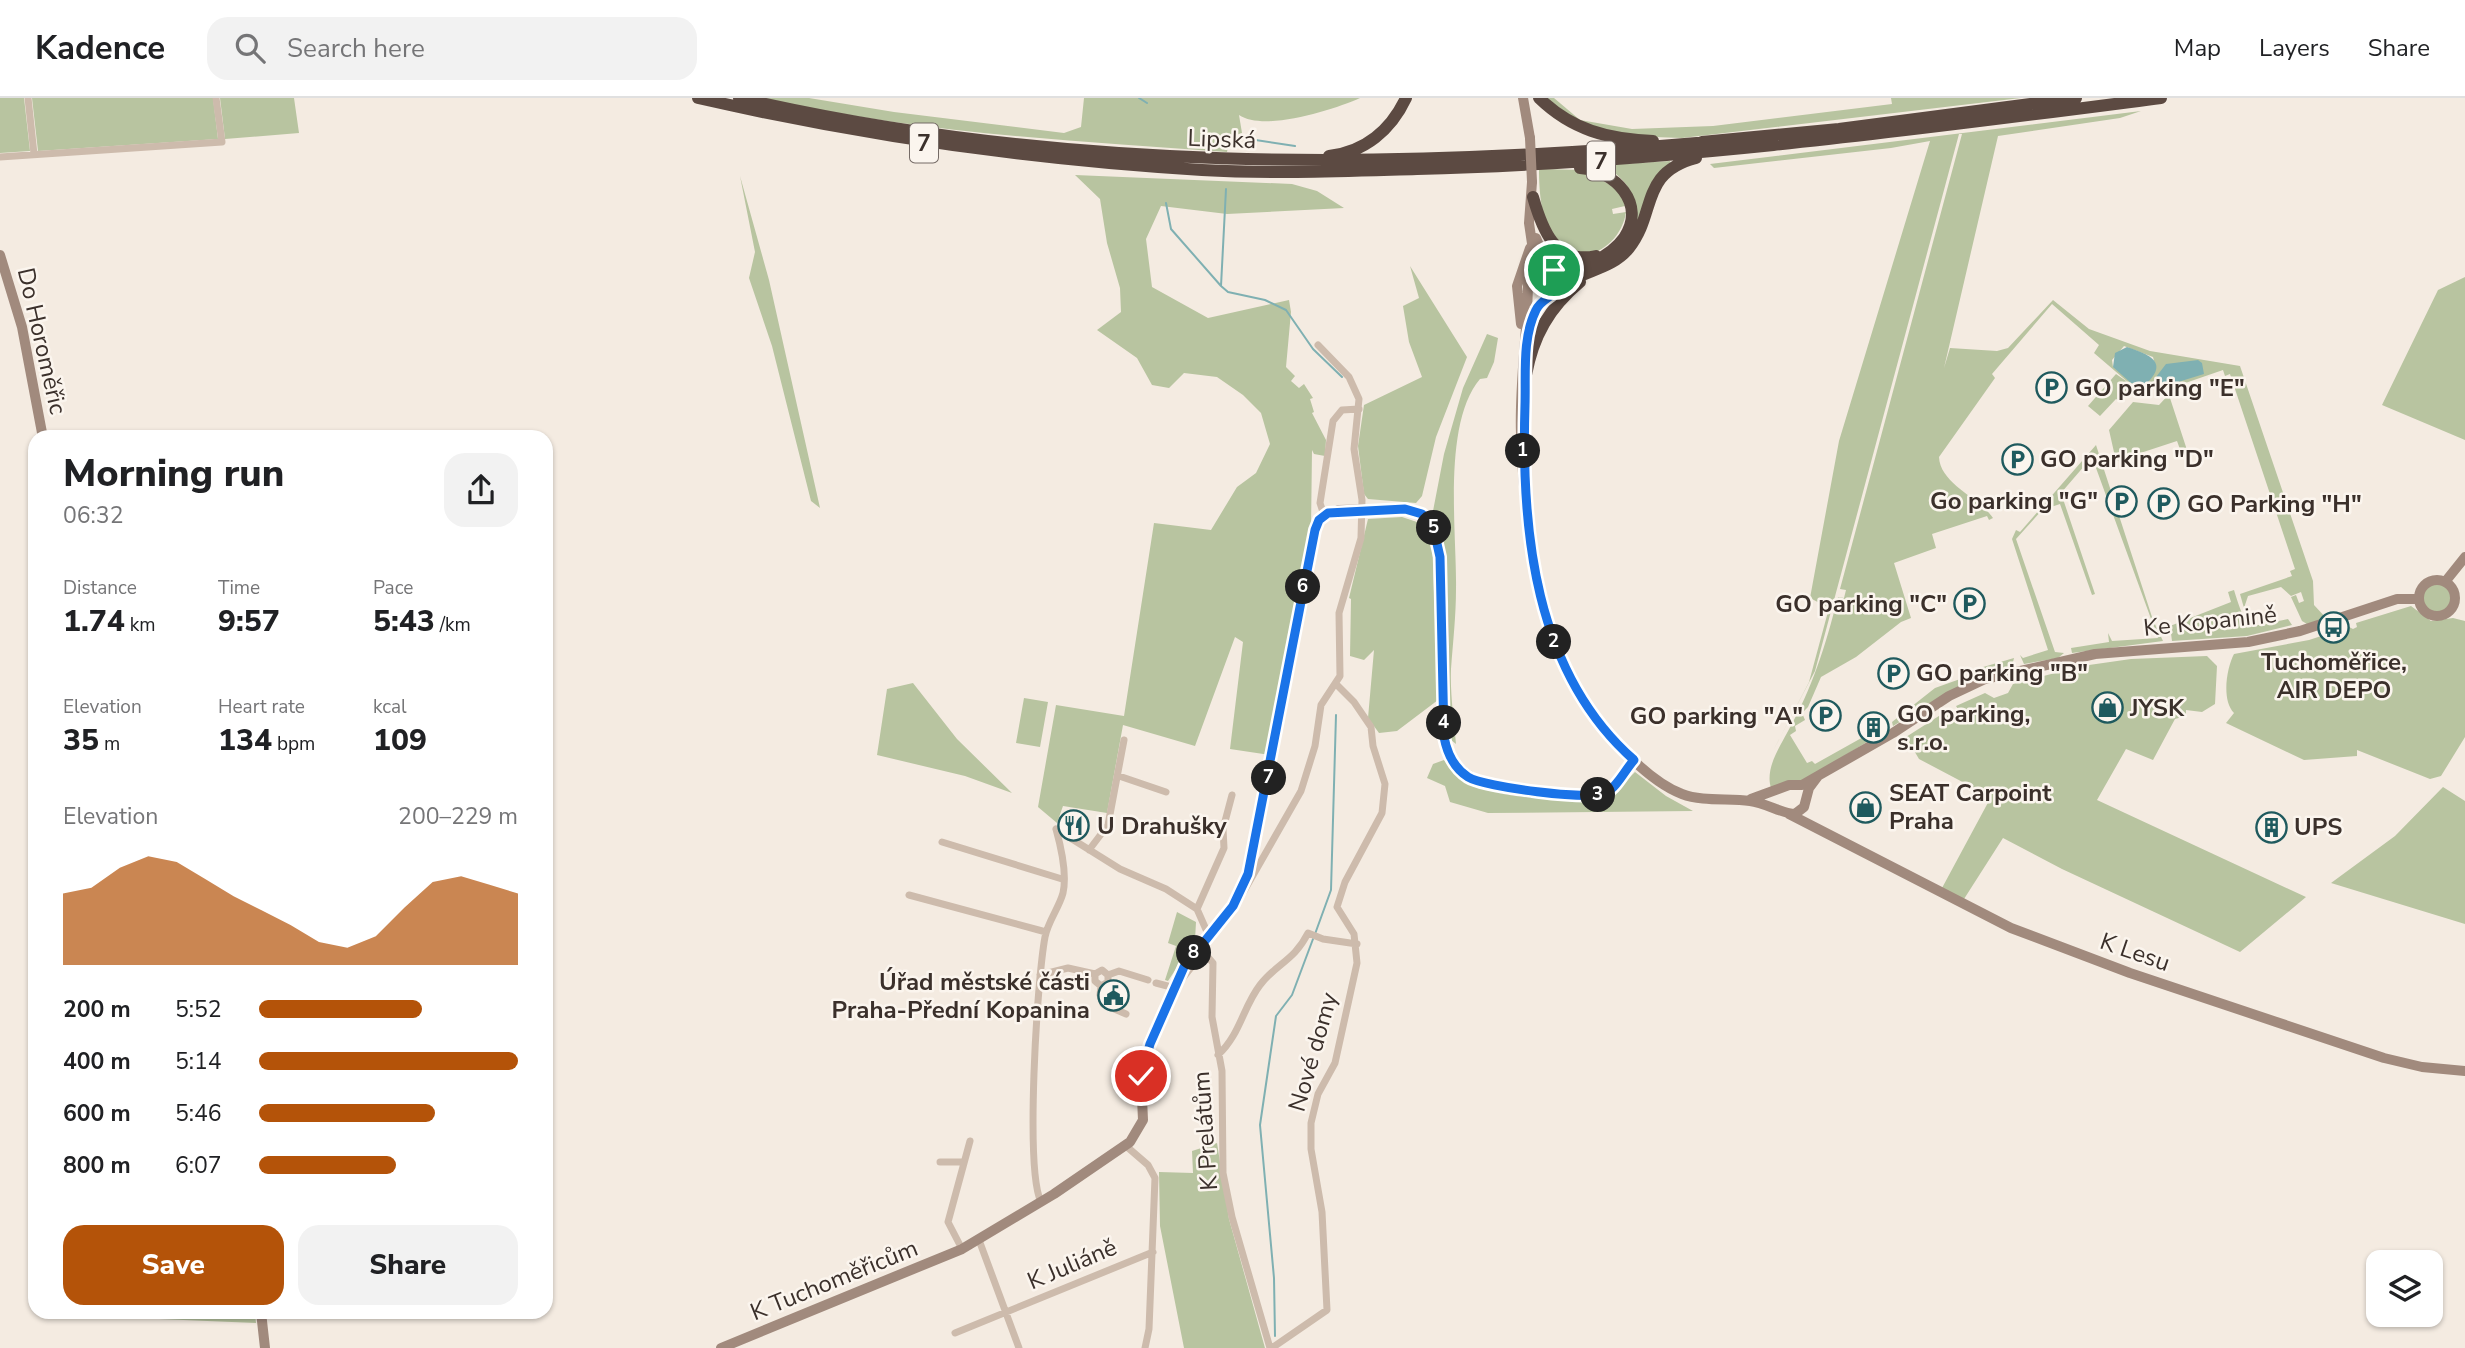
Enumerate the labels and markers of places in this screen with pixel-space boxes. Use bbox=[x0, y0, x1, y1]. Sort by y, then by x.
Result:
pin bbox=[1524, 240, 1584, 300]
parking icon: GO parking "E" bbox=[2035, 371, 2069, 405]
place label: GO parking "E" bbox=[2075, 372, 2245, 404]
pin: 1 bbox=[1506, 434, 1540, 468]
parking icon: GO parking "D" bbox=[2000, 442, 2034, 476]
place label: GO parking "D" bbox=[2040, 443, 2214, 475]
parking icon: Go parking "G" bbox=[2104, 484, 2138, 518]
place label: Go parking "G" bbox=[1930, 485, 2098, 517]
parking icon: GO Parking "H" bbox=[2147, 487, 2181, 521]
place label: GO Parking "H" bbox=[2187, 488, 2362, 520]
pin: 5 bbox=[1416, 510, 1452, 546]
pin: 6 bbox=[1286, 570, 1320, 604]
parking icon: GO parking "C" bbox=[1953, 587, 1987, 621]
place label: GO parking "C" bbox=[1775, 588, 1947, 620]
bus stop icon: Tuchoměřice, AIR DEPO bbox=[2317, 611, 2351, 645]
pin: 2 bbox=[1536, 624, 1572, 660]
place label: Tuchoměřice, AIR DEPO bbox=[2261, 646, 2407, 706]
parking icon: GO parking "B" bbox=[1876, 656, 1910, 690]
place label: GO parking "B" bbox=[1916, 657, 2088, 689]
shop icon: JYSK bbox=[2090, 691, 2124, 725]
place label: JYSK bbox=[2129, 692, 2185, 724]
place label: GO parking, s.r.o. bbox=[1897, 698, 2030, 758]
parking icon: GO parking "A" bbox=[1809, 699, 1843, 733]
place label: GO parking "A" bbox=[1630, 700, 1803, 732]
pin: 4 bbox=[1426, 706, 1462, 740]
building icon: GO parking, s.r.o. bbox=[1857, 711, 1891, 745]
pin: 7 bbox=[1252, 760, 1286, 796]
place label: SEAT Carpoint Praha bbox=[1889, 777, 2052, 837]
pin: 3 bbox=[1580, 778, 1616, 812]
shop icon: SEAT Carpoint Praha bbox=[1849, 790, 1883, 824]
restaurant icon: U Drahušky bbox=[1057, 809, 1091, 843]
place label: U Drahušky bbox=[1097, 810, 1227, 842]
building icon: UPS bbox=[2254, 810, 2288, 844]
place label: UPS bbox=[2294, 811, 2343, 843]
pin: 8 bbox=[1176, 936, 1212, 970]
place label: Úřad městské části Praha-Přední Kopanina bbox=[832, 966, 1090, 1026]
public building icon: Úřad městské části Praha-Přední Kopanina bbox=[1096, 979, 1130, 1013]
pin bbox=[1111, 1046, 1171, 1106]

